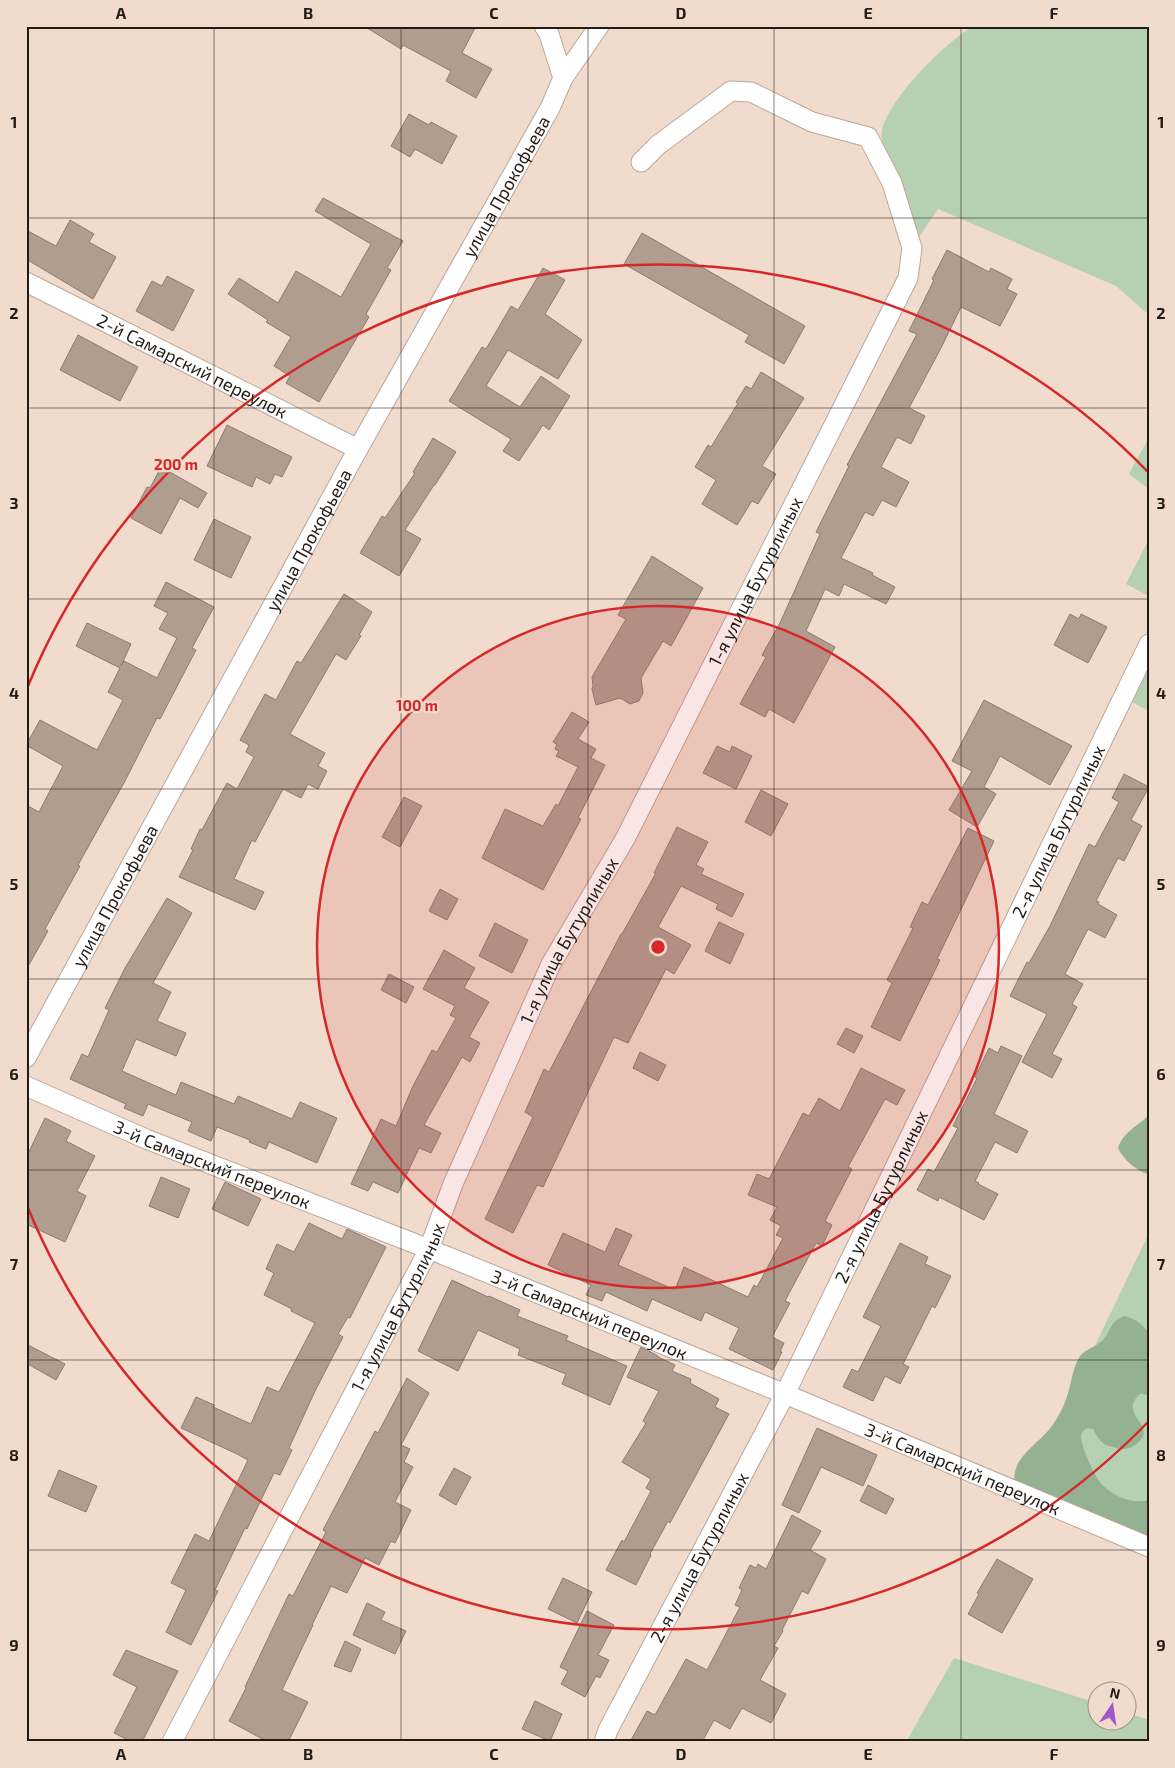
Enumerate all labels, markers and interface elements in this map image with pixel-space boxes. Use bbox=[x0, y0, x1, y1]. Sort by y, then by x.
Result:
text: A bbox=[116, 3, 127, 22]
text: B bbox=[303, 3, 313, 22]
text: C bbox=[489, 3, 499, 22]
text: D bbox=[676, 3, 687, 22]
text: E bbox=[863, 3, 873, 22]
text: F bbox=[1050, 3, 1059, 22]
text: 1 bbox=[11, 112, 17, 131]
street label: улица Прокофьева bbox=[457, 112, 554, 261]
text: 1 bbox=[1158, 112, 1164, 131]
text: 2 bbox=[9, 303, 19, 322]
text: 2 bbox=[1156, 303, 1166, 322]
street label: 2-й Самарский переулок bbox=[93, 309, 291, 423]
text: 200 m bbox=[154, 455, 198, 473]
street label: улица Прокофьева bbox=[261, 465, 356, 615]
text: 3 bbox=[9, 493, 19, 512]
street label: 1-я улица Бутурлиных bbox=[703, 493, 807, 669]
text: 3 bbox=[1156, 493, 1166, 512]
text: 4 bbox=[9, 683, 19, 702]
text: 4 bbox=[1156, 683, 1166, 702]
text: 100 m bbox=[396, 696, 438, 714]
street label: 2-я улица Бутурлиных bbox=[1007, 741, 1110, 921]
street label: улица Прокофьева bbox=[67, 821, 162, 971]
street label: 1-я улица Бутурлиных bbox=[515, 853, 623, 1027]
text: 5 bbox=[10, 874, 19, 893]
text: 5 bbox=[1157, 874, 1166, 893]
centre of rings bbox=[649, 938, 667, 956]
text: 6 bbox=[9, 1064, 19, 1083]
text: 6 bbox=[1156, 1064, 1166, 1083]
street label: 2-я улица Бутурлиных bbox=[830, 1106, 932, 1286]
street label: 3-й Самарский переулок bbox=[110, 1115, 314, 1213]
street label: 1-я улица Бутурлиных bbox=[346, 1219, 449, 1395]
text: 7 bbox=[10, 1254, 19, 1273]
text: 7 bbox=[1157, 1254, 1166, 1273]
street label: 3-й Самарский переулок bbox=[488, 1265, 691, 1364]
street label: 3-й Самарский переулок bbox=[862, 1418, 1064, 1520]
text: 8 bbox=[9, 1445, 19, 1464]
text: 8 bbox=[1156, 1445, 1166, 1464]
street label: 2-я улица Бутурлиных bbox=[645, 1468, 753, 1646]
text: 9 bbox=[9, 1635, 19, 1654]
text: 9 bbox=[1156, 1635, 1166, 1654]
north arrow bbox=[1088, 1680, 1138, 1730]
text: N bbox=[1108, 1683, 1122, 1702]
text: A bbox=[116, 1744, 127, 1763]
text: B bbox=[303, 1744, 313, 1763]
text: C bbox=[489, 1744, 499, 1763]
text: D bbox=[676, 1744, 687, 1763]
text: E bbox=[863, 1744, 873, 1763]
text: F bbox=[1050, 1744, 1059, 1763]

